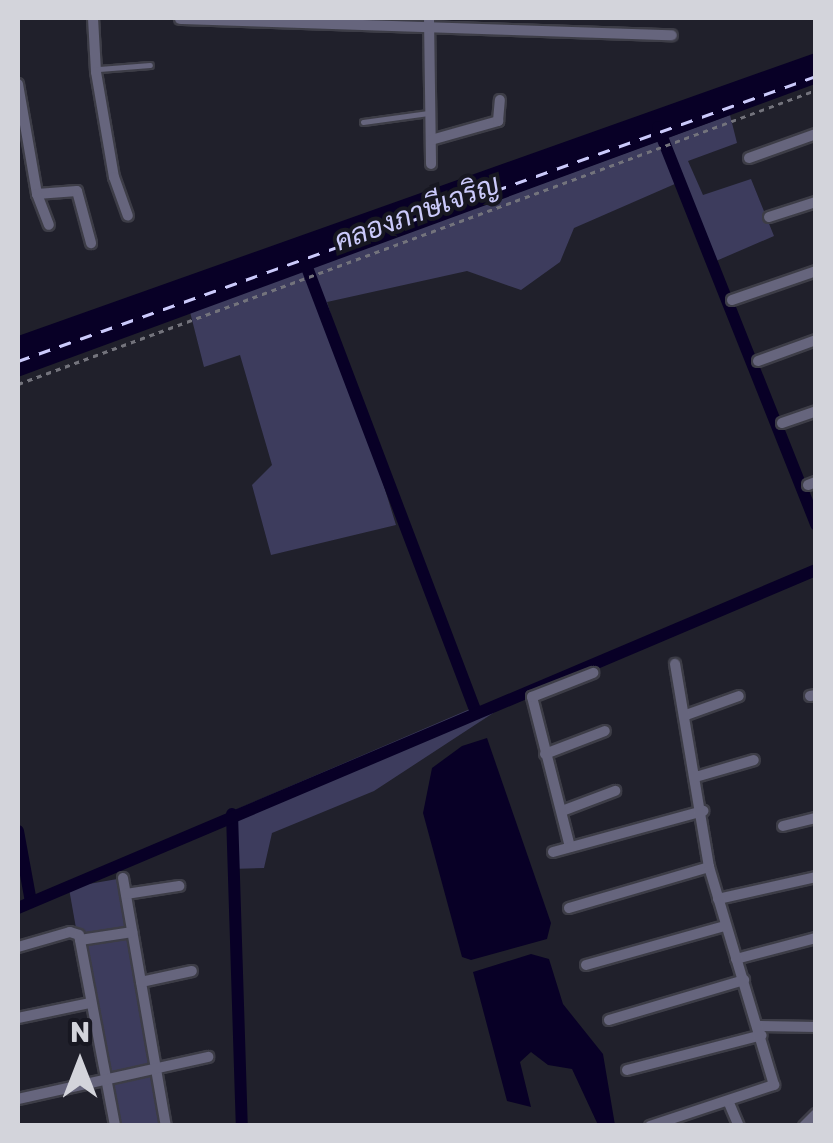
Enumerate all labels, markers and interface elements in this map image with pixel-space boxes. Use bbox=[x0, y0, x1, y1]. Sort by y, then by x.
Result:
water label: คลองภาษีเจริญ bbox=[330, 168, 504, 258]
north arrow bbox=[30, 1013, 130, 1113]
text: N bbox=[70, 1016, 90, 1049]

